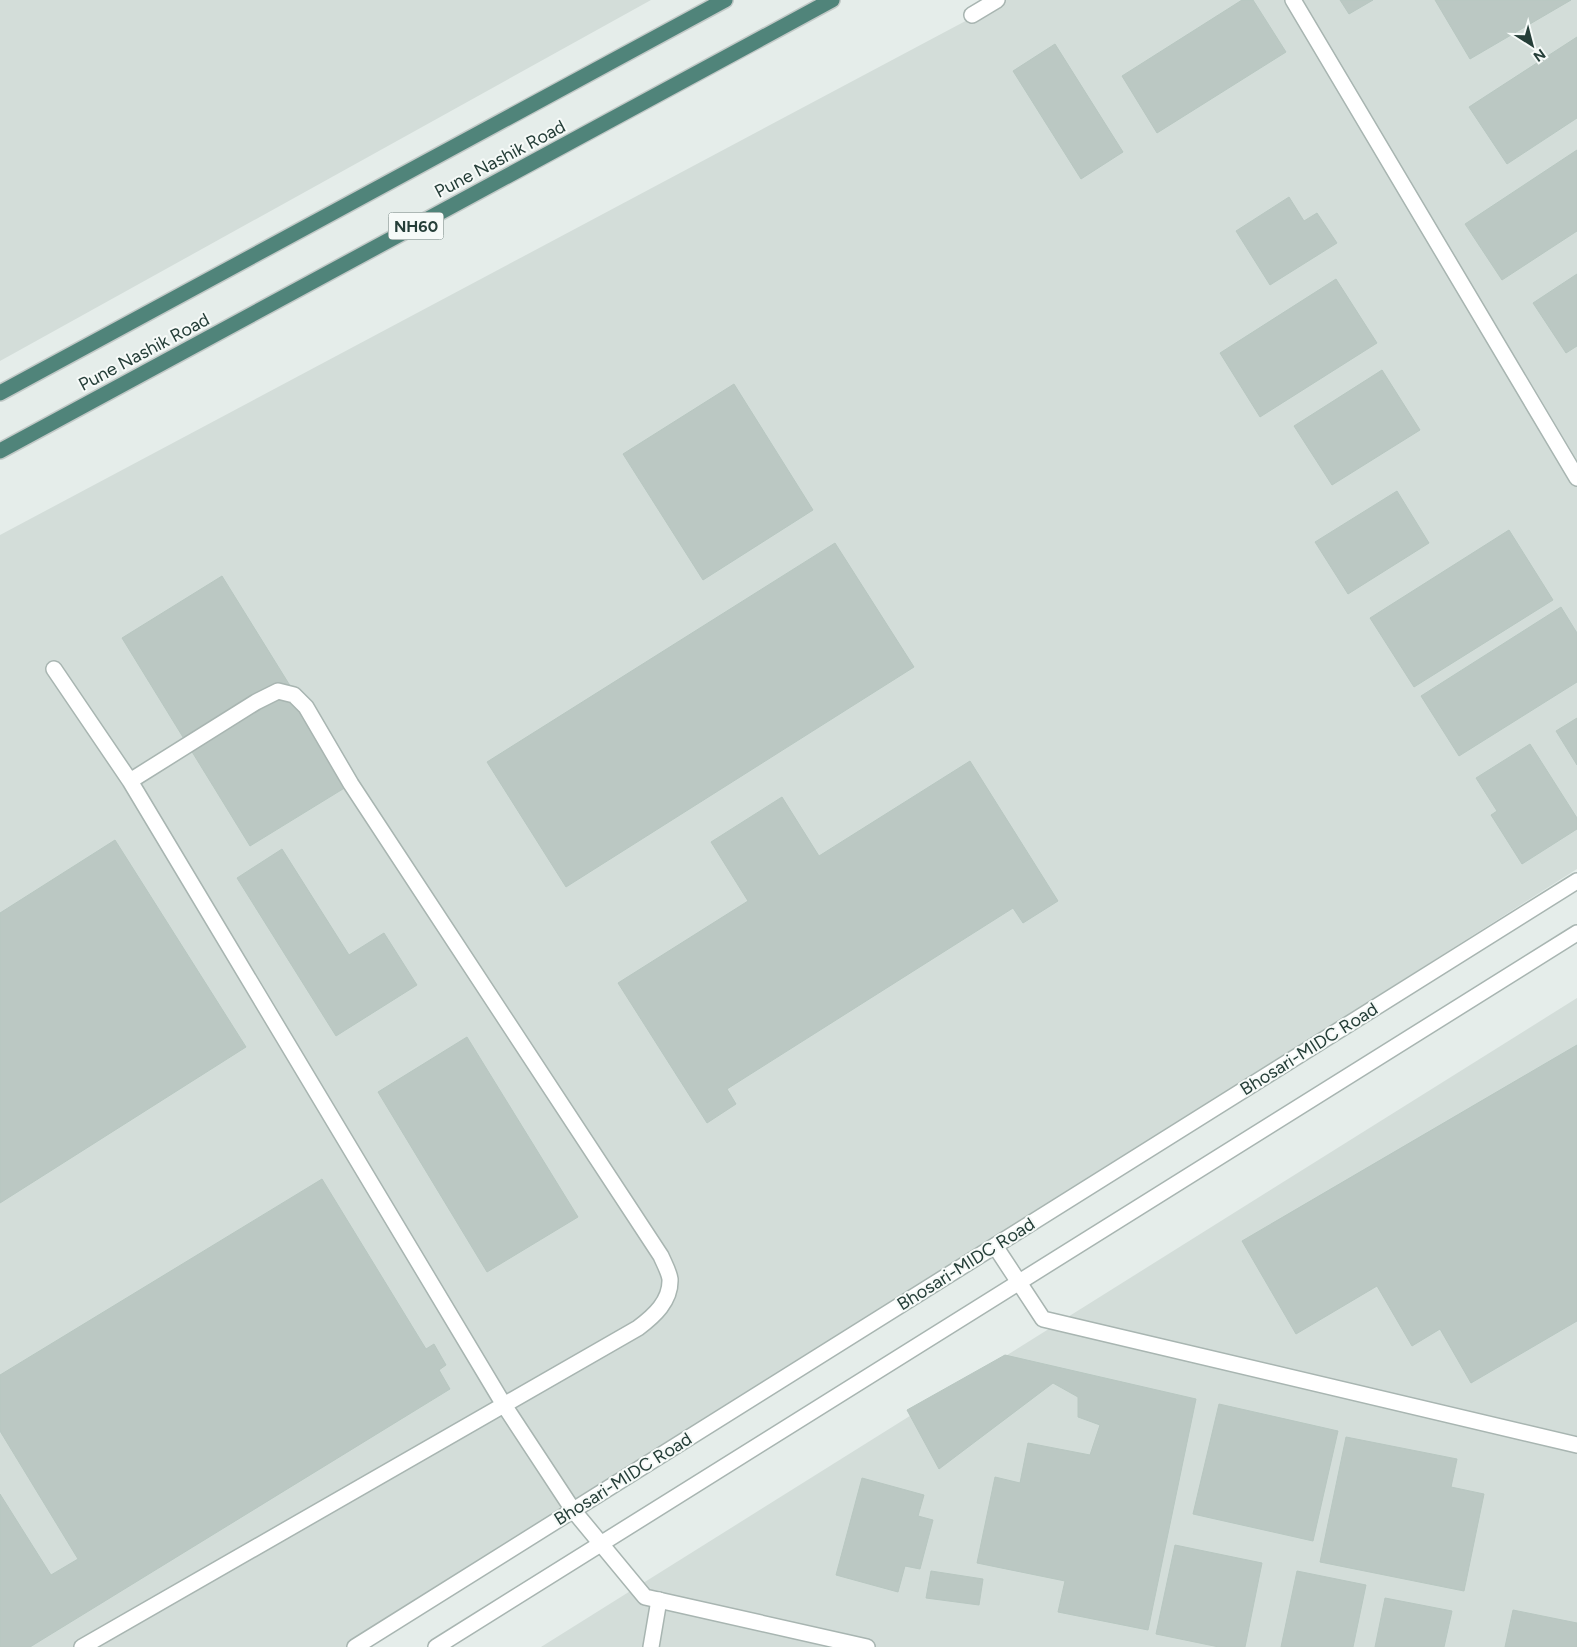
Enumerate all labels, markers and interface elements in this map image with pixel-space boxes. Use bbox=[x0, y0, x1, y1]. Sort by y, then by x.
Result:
north arrow bbox=[1507, 20, 1557, 70]
text: N bbox=[1530, 45, 1549, 65]
street label: Pune Nashik Road bbox=[431, 115, 569, 203]
road number: NH60 bbox=[388, 212, 444, 240]
street label: Pune Nashik Road bbox=[75, 308, 213, 396]
street label: Bhosari-MIDC Road bbox=[1236, 998, 1382, 1100]
street label: Bhosari-MIDC Road bbox=[893, 1213, 1039, 1315]
street label: Bhosari-MIDC Road bbox=[550, 1428, 696, 1530]

